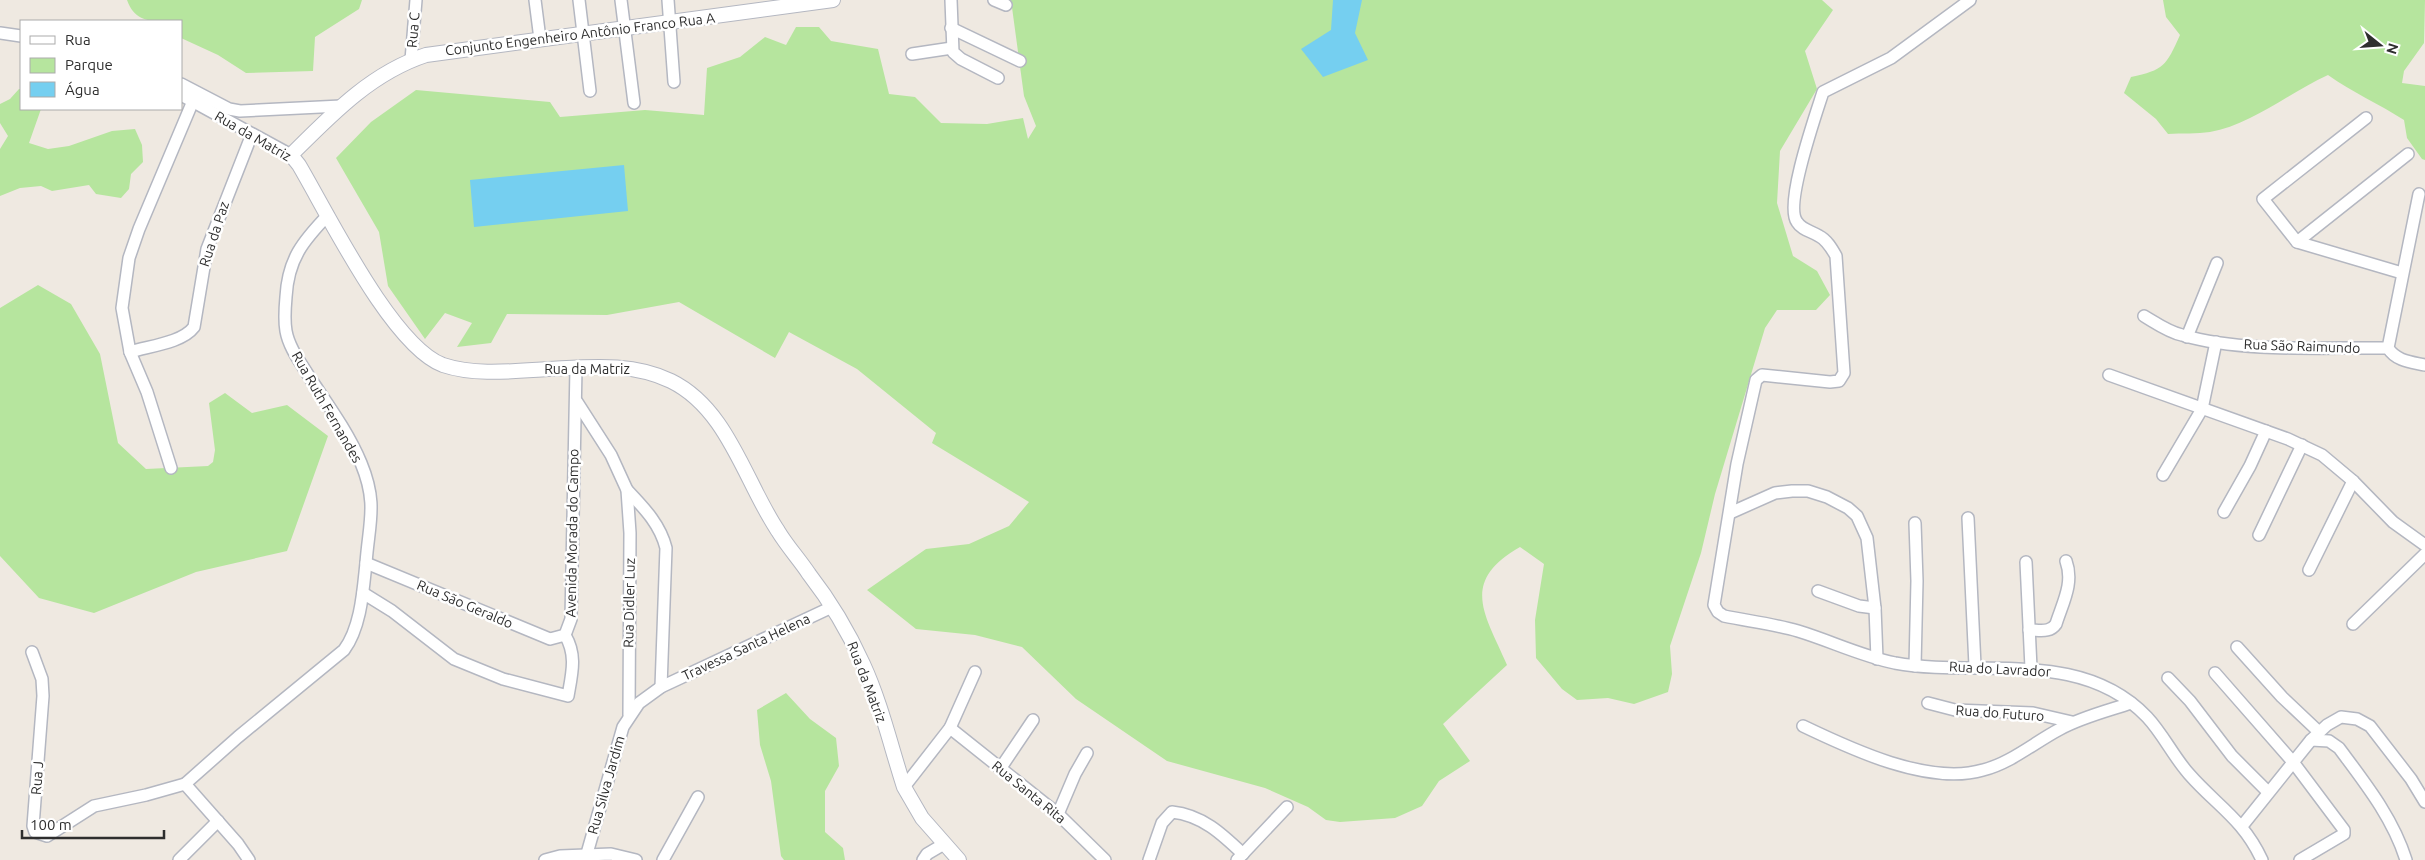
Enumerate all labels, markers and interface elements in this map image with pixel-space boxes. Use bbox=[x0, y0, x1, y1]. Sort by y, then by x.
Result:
street label: Conjunto Engenheiro Antônio Franco Rua A bbox=[444, 10, 716, 58]
street label: Rua C bbox=[403, 11, 423, 48]
legend bbox=[20, 20, 182, 110]
north arrow bbox=[2355, 20, 2405, 70]
text: Rua bbox=[65, 31, 91, 48]
text: N bbox=[2383, 41, 2402, 56]
text: Parque bbox=[65, 56, 113, 73]
text: Água bbox=[65, 81, 100, 98]
street label: Rua da Matriz bbox=[212, 108, 294, 164]
street label: Rua da Paz bbox=[196, 199, 232, 269]
street label: Rua São Raimundo bbox=[2243, 336, 2361, 356]
street label: Rua Ruth Fernandes bbox=[289, 348, 365, 466]
street label: Rua da Matriz bbox=[544, 361, 630, 377]
street label: Avenida Morada do Campo bbox=[563, 449, 581, 617]
street label: Rua Didler Luz bbox=[620, 558, 638, 648]
street label: Rua São Geraldo bbox=[415, 577, 515, 631]
street label: Travessa Santa Helena bbox=[679, 610, 813, 684]
street label: Rua da Matriz bbox=[844, 639, 890, 725]
street label: Rua do Lavrador bbox=[1949, 658, 2052, 680]
street label: Rua do Futuro bbox=[1955, 702, 2045, 724]
street label: Rua Silva Jardim bbox=[584, 734, 628, 836]
street label: Rua Santa Rita bbox=[989, 757, 1069, 827]
street label: Rua J bbox=[28, 760, 46, 796]
scale bar bbox=[22, 808, 165, 840]
text: 100 m bbox=[30, 816, 72, 833]

